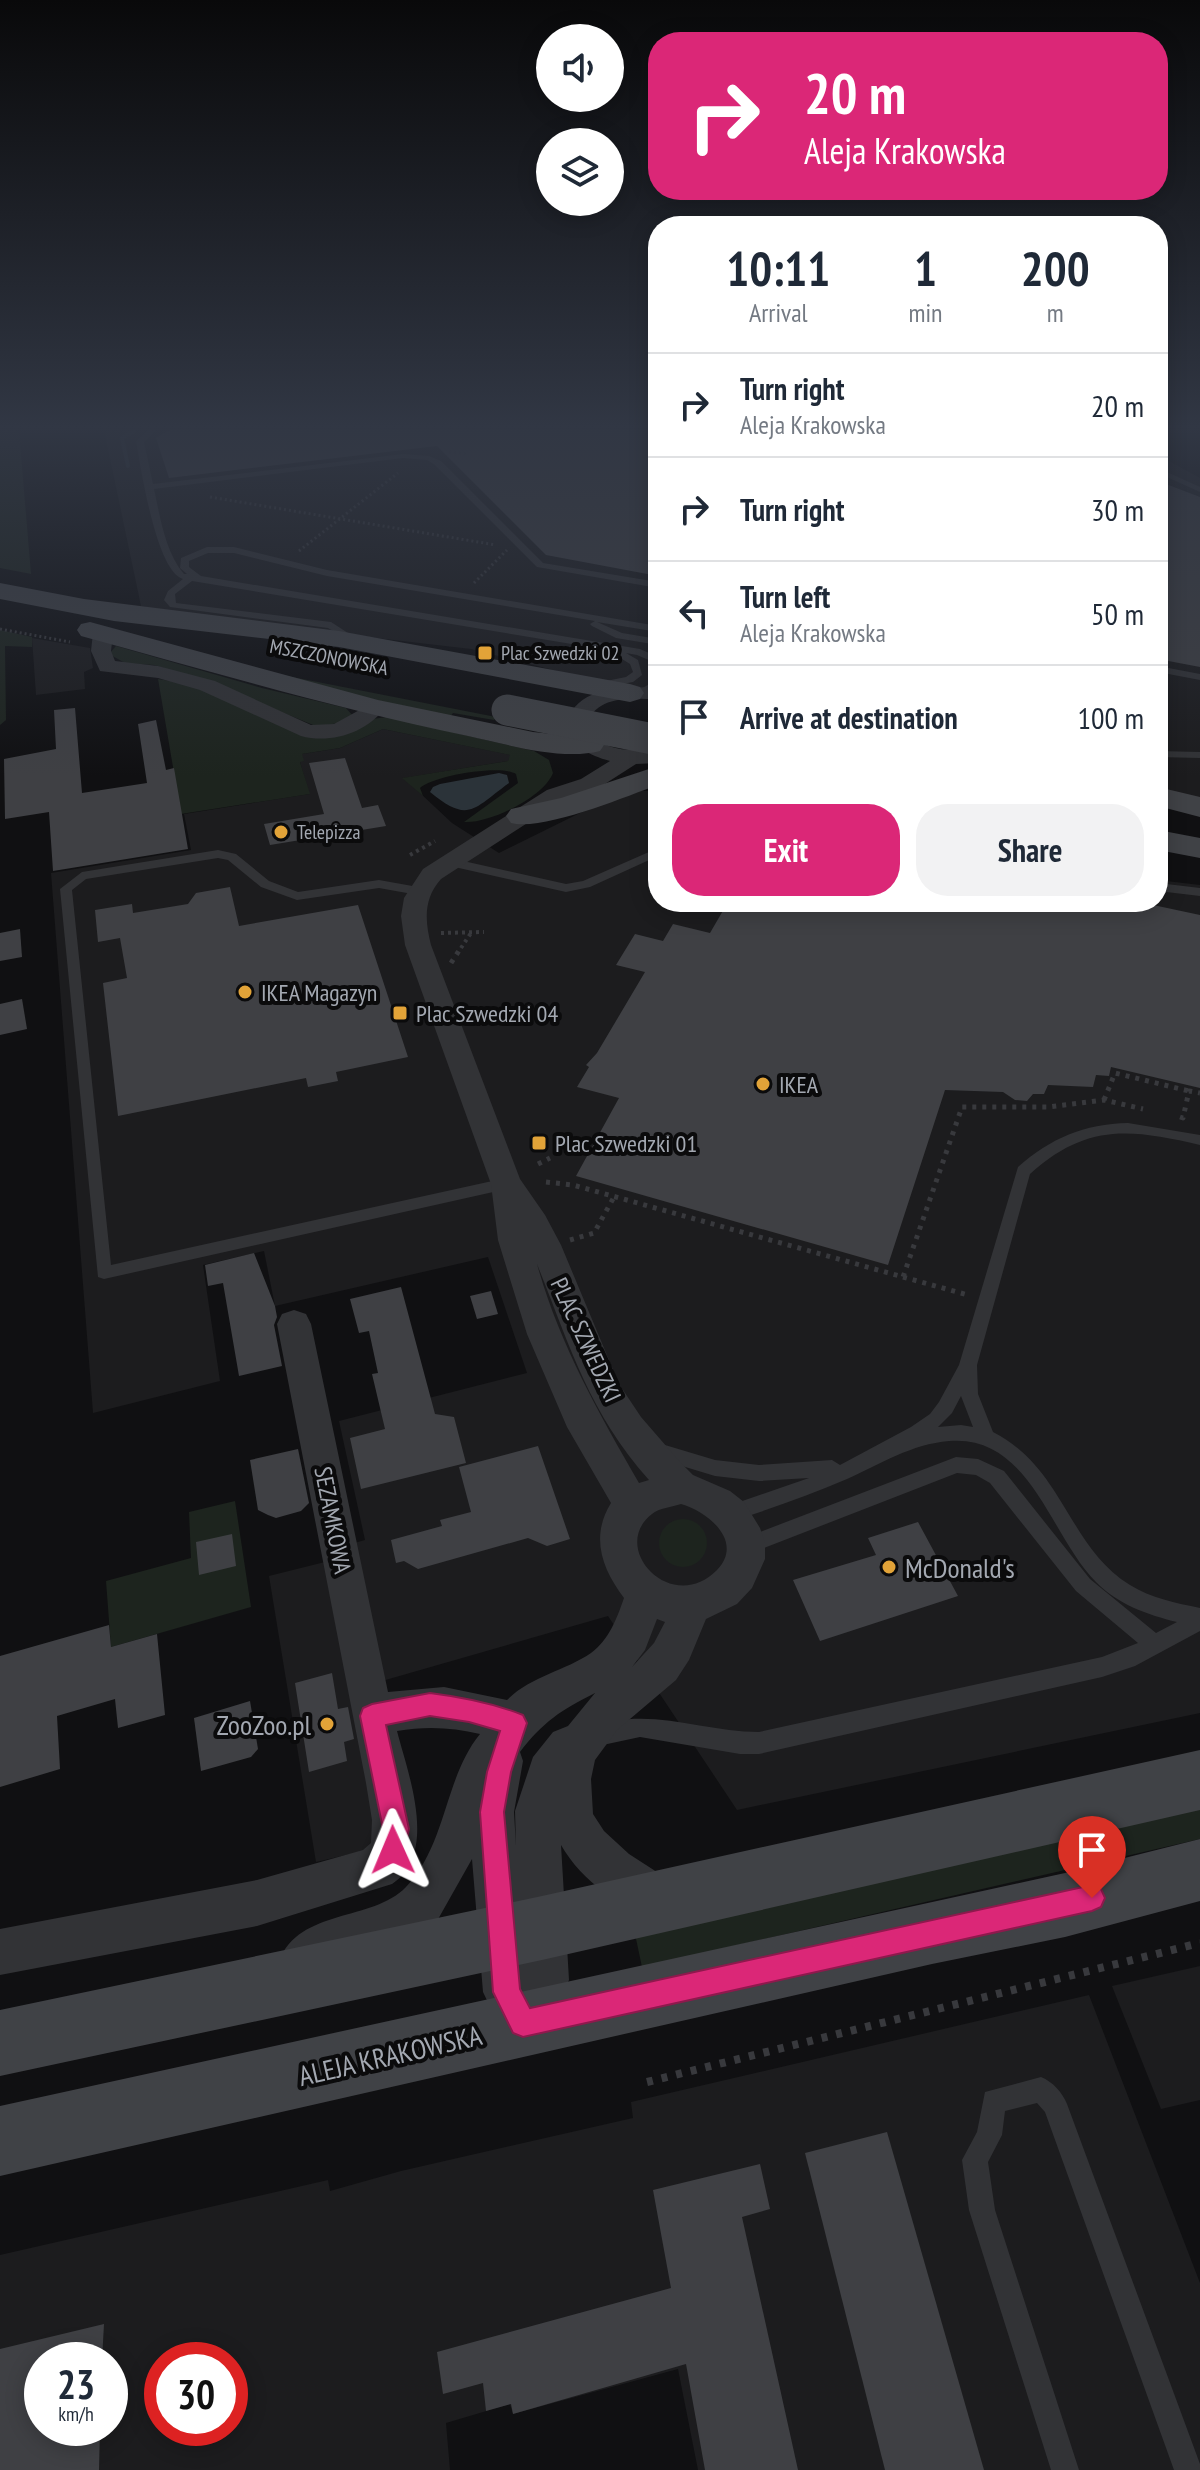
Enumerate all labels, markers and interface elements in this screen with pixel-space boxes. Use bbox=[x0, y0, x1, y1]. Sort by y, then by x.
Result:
map controls bbox=[536, 24, 624, 216]
button: sound bbox=[536, 24, 624, 112]
text: 20 m bbox=[804, 57, 906, 129]
icon: right bbox=[672, 64, 776, 168]
text: Aleja Krakowska bbox=[804, 127, 1006, 174]
button: layers bbox=[536, 128, 624, 216]
text: 10:11 bbox=[726, 237, 830, 299]
text: 1 bbox=[914, 237, 937, 299]
text: 200 bbox=[1021, 237, 1090, 299]
text: Arrival bbox=[749, 296, 808, 329]
text: min bbox=[908, 296, 942, 329]
text: m bbox=[1047, 296, 1064, 329]
text: Turn right bbox=[740, 369, 844, 408]
icon: right bbox=[672, 383, 716, 427]
text: 20 m bbox=[1091, 386, 1144, 425]
text: Aleja Krakowska bbox=[740, 408, 886, 441]
icon: right bbox=[672, 487, 716, 531]
text: Turn right bbox=[740, 490, 844, 529]
text: 30 m bbox=[1091, 490, 1144, 529]
text: Turn left bbox=[740, 577, 830, 616]
icon: left bbox=[672, 591, 716, 635]
text: 50 m bbox=[1091, 594, 1144, 633]
text: Aleja Krakowska bbox=[740, 616, 886, 649]
street label: MSZCZONOWSKA bbox=[268, 633, 391, 681]
place label: Plac Szwedzki 02 bbox=[501, 640, 620, 666]
marker: Plac Szwedzki 02 bbox=[476, 644, 494, 662]
icon: arrive bbox=[672, 695, 716, 739]
text: Arrive at destination bbox=[740, 698, 958, 737]
text: 100 m bbox=[1078, 698, 1144, 737]
button: Exit bbox=[672, 804, 900, 896]
button: Share bbox=[916, 804, 1144, 896]
place label: Telepizza bbox=[297, 819, 361, 845]
marker: Telepizza bbox=[272, 823, 290, 841]
place label: IKEA Magazyn bbox=[261, 977, 377, 1008]
marker: IKEA Magazyn bbox=[236, 983, 254, 1001]
place label: Plac Szwedzki 04 bbox=[416, 998, 558, 1029]
marker: Plac Szwedzki 04 bbox=[391, 1004, 409, 1022]
place label: IKEA bbox=[779, 1069, 819, 1100]
marker: IKEA bbox=[754, 1075, 772, 1093]
place label: Plac Szwedzki 01 bbox=[555, 1128, 697, 1159]
marker: Plac Szwedzki 01 bbox=[530, 1134, 548, 1152]
street label: PLAC SZWEDZKI bbox=[544, 1273, 628, 1407]
street label: SEZAMKOWA bbox=[307, 1464, 359, 1577]
place label: McDonald's bbox=[905, 1549, 1015, 1586]
marker: McDonald's bbox=[880, 1558, 898, 1576]
place label: ZooZoo.pl bbox=[217, 1706, 311, 1743]
marker: ZooZoo.pl bbox=[318, 1715, 336, 1733]
position arrow bbox=[351, 1808, 435, 1892]
pin bbox=[1058, 1816, 1126, 1898]
icon: arrive bbox=[1070, 1828, 1114, 1872]
street label: ALEJA KRAKOWSKA bbox=[295, 2016, 486, 2094]
speed limit sign: 30 bbox=[144, 2342, 248, 2446]
text: 23 bbox=[57, 2358, 95, 2410]
text: km/h bbox=[58, 2401, 94, 2427]

